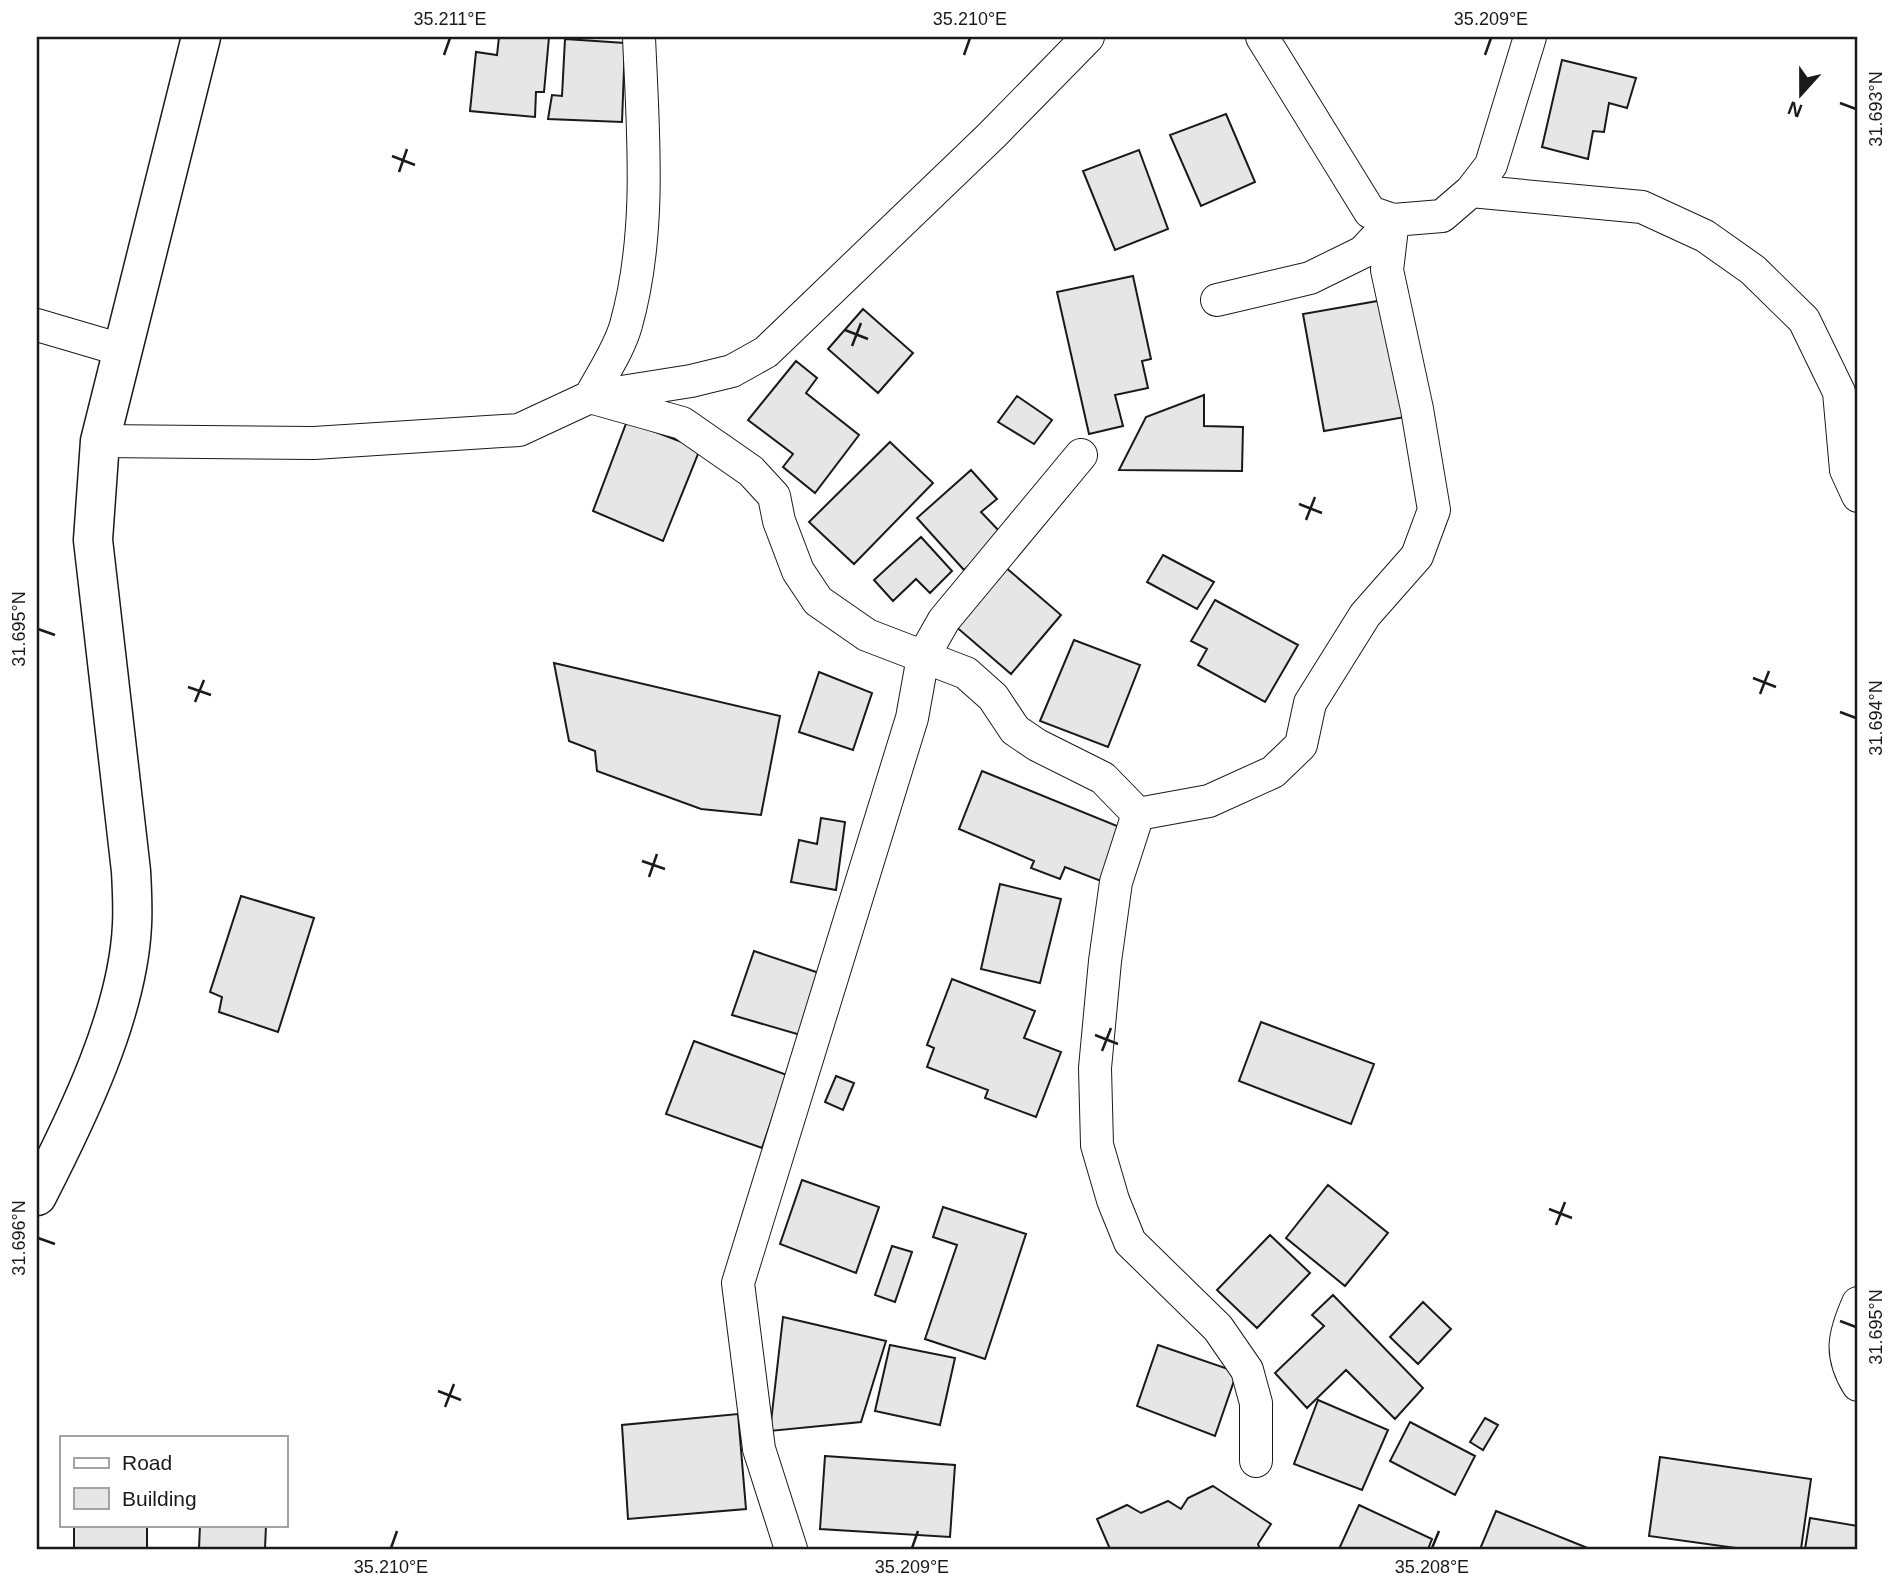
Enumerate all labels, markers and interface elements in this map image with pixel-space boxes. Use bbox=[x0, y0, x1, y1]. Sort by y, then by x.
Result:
text: 35.211°E bbox=[414, 9, 486, 29]
text: 35.210°E bbox=[933, 9, 1007, 29]
text: 35.209°E bbox=[1454, 9, 1528, 29]
north arrow bbox=[1766, 60, 1836, 130]
text: 31.693°N bbox=[1866, 71, 1886, 147]
text: N bbox=[1785, 97, 1805, 122]
text: 31.695°N bbox=[9, 591, 29, 667]
text: 31.694°N bbox=[1866, 680, 1886, 756]
text: 31.696°N bbox=[9, 1200, 29, 1276]
text: 31.695°N bbox=[1866, 1289, 1886, 1365]
legend bbox=[60, 1436, 287, 1526]
text: Road bbox=[122, 1451, 172, 1474]
text: Building bbox=[122, 1487, 197, 1510]
text: 35.210°E bbox=[354, 1557, 428, 1577]
text: 35.209°E bbox=[875, 1557, 949, 1577]
text: 35.208°E bbox=[1395, 1557, 1469, 1577]

